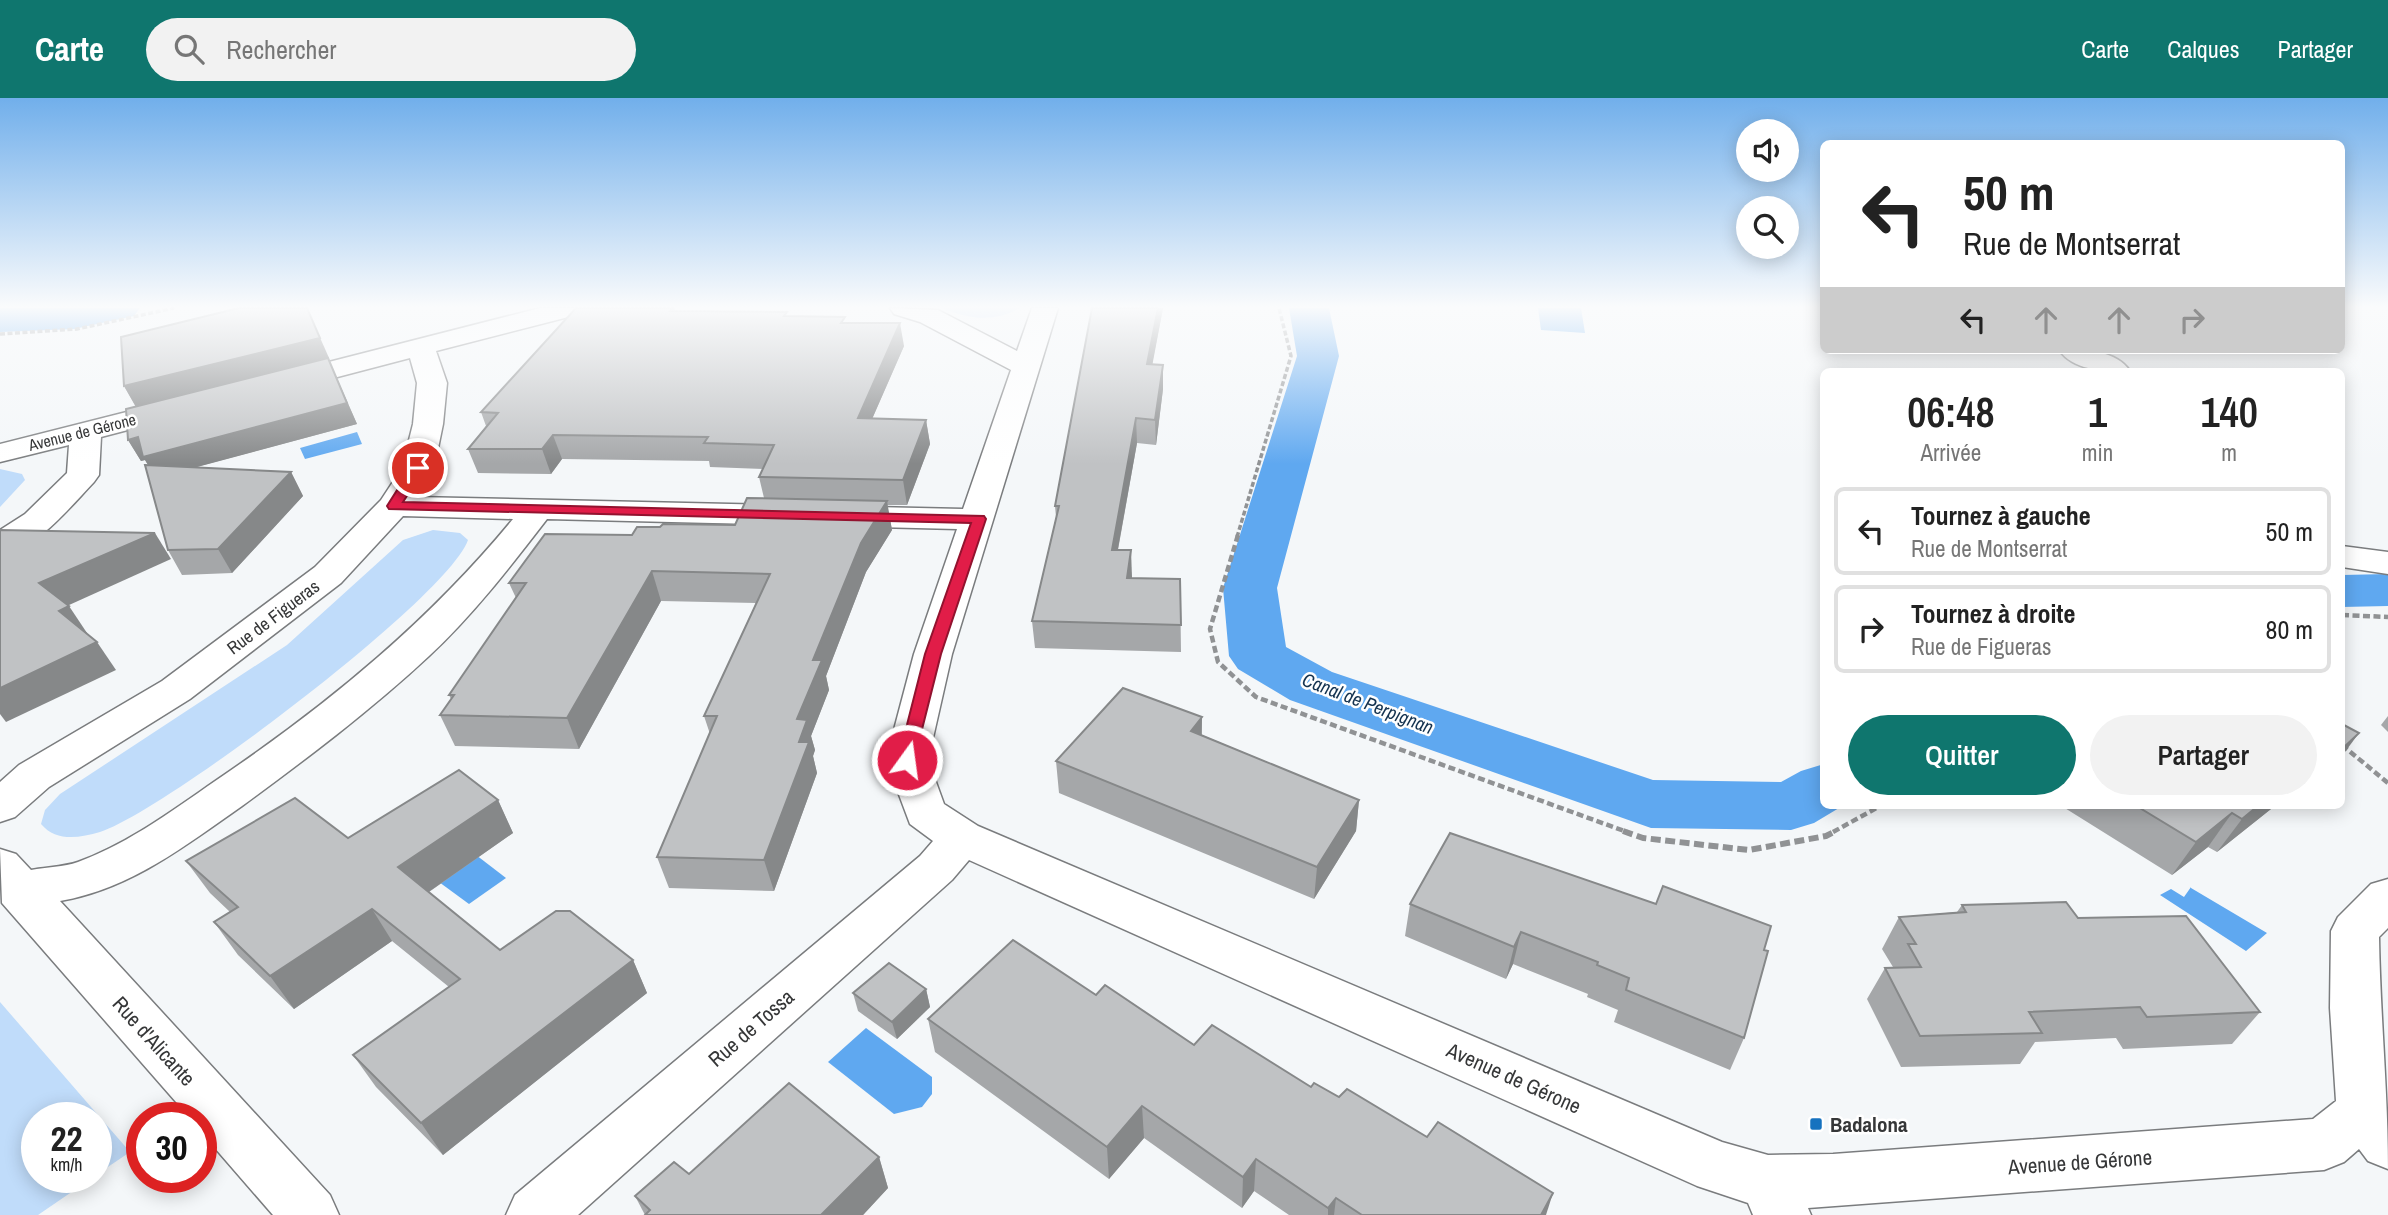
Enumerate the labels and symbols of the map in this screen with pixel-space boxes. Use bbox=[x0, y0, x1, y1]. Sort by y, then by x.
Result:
street label: Avenue de Gérone bbox=[25, 408, 138, 456]
pin bbox=[388, 438, 448, 498]
street label: Rue de Figueras bbox=[222, 574, 324, 660]
water label: Canal de Perpignan bbox=[1299, 666, 1437, 740]
position arrow bbox=[870, 723, 944, 797]
street label: Rue de Tossa bbox=[702, 982, 800, 1073]
street label: Rue d'Alicante bbox=[106, 990, 202, 1092]
street label: Avenue de Gérone bbox=[1441, 1035, 1586, 1121]
speed limit sign: 30 bbox=[126, 1102, 217, 1193]
place label: Badalona bbox=[1830, 1110, 1908, 1139]
marker: Badalona bbox=[1808, 1116, 1824, 1132]
street label: Avenue de Gérone bbox=[2006, 1143, 2153, 1182]

